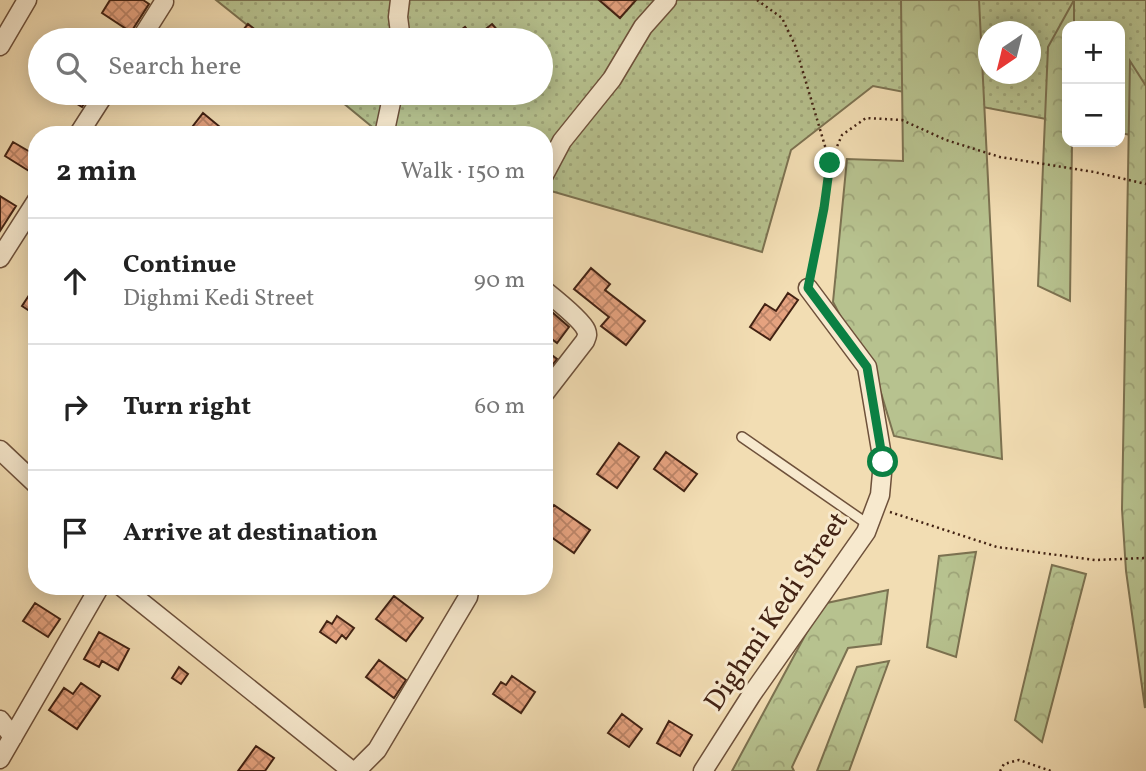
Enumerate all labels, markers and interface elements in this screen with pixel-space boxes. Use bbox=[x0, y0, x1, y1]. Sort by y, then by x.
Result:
north arrow bbox=[978, 21, 1041, 84]
map controls bbox=[1062, 21, 1125, 147]
button: + bbox=[1062, 21, 1125, 84]
search box bbox=[28, 28, 553, 105]
icon: search bbox=[52, 48, 90, 86]
text: Search here bbox=[108, 49, 241, 85]
button: − bbox=[1062, 84, 1125, 147]
route end bbox=[814, 147, 845, 178]
text: 2 min bbox=[56, 151, 137, 193]
text: Walk · 150 m bbox=[401, 156, 525, 188]
text: Continue bbox=[123, 247, 236, 283]
icon: ahead bbox=[56, 262, 94, 300]
text: 90 m bbox=[474, 265, 525, 297]
text: Dighmi Kedi Street bbox=[123, 283, 314, 315]
icon: right bbox=[56, 388, 94, 426]
text: Turn right bbox=[123, 389, 251, 425]
text: 60 m bbox=[475, 391, 525, 423]
route start bbox=[867, 446, 898, 477]
street label: Dighmi Kedi Street bbox=[696, 504, 858, 720]
icon: arrive bbox=[56, 514, 94, 552]
text: Arrive at destination bbox=[123, 515, 378, 551]

